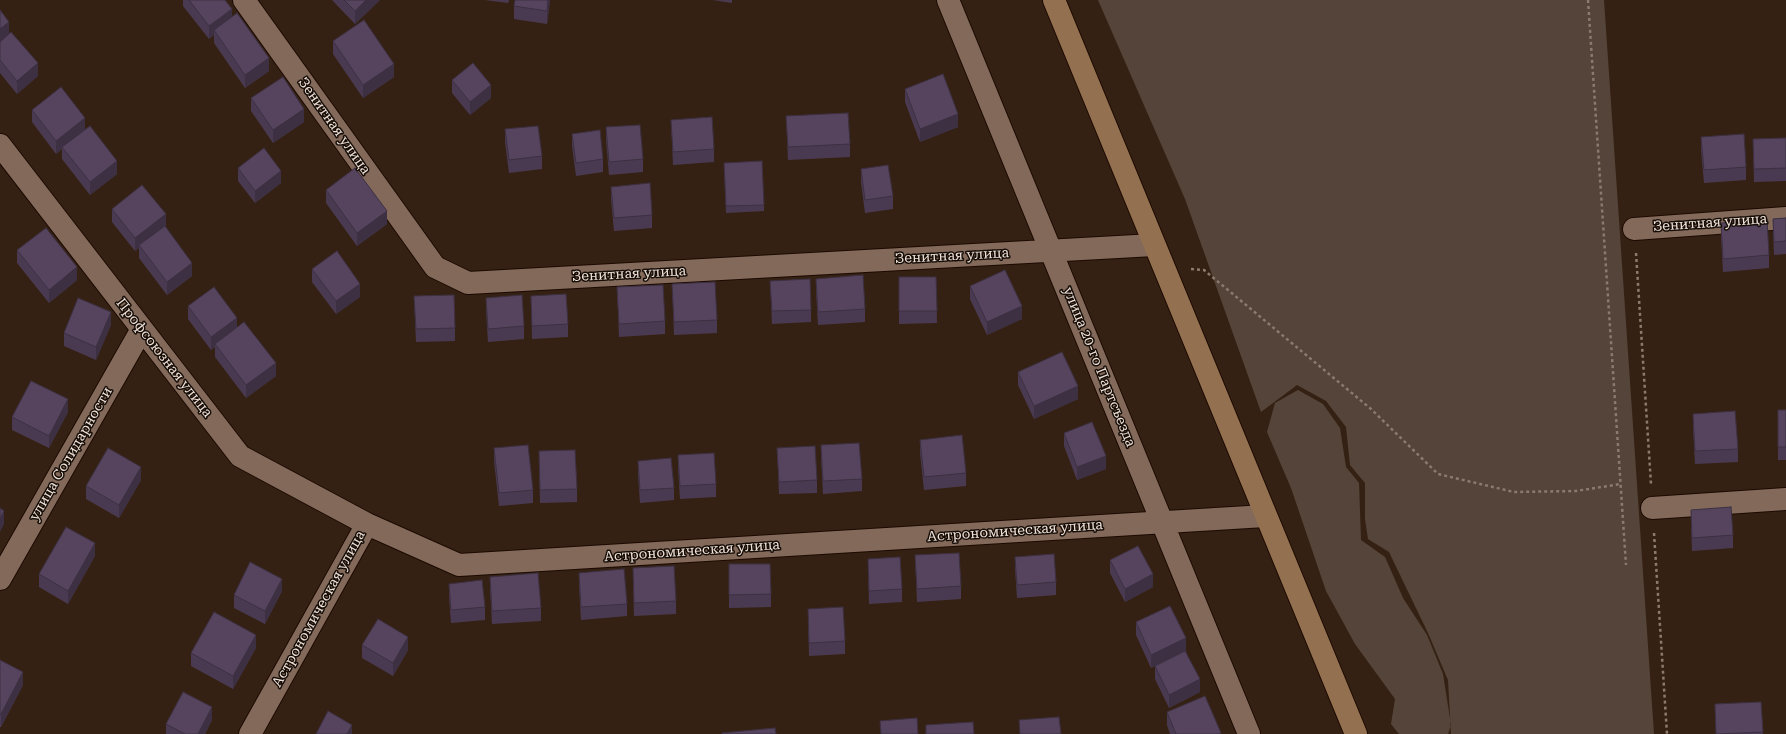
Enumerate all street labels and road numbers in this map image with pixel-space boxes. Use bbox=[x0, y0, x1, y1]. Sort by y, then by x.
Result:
street label: Зенитная улица bbox=[294, 74, 374, 178]
street label: Зенитная улица bbox=[1652, 211, 1768, 235]
street label: Зенитная улица bbox=[894, 245, 1010, 267]
street label: Зенитная улица bbox=[571, 263, 687, 285]
street label: улица 20-го Партсъезда bbox=[1059, 285, 1139, 449]
street label: Профсоюзная улица bbox=[112, 295, 216, 421]
street label: улица Солидарности bbox=[26, 384, 116, 524]
street label: Астрономическая улица bbox=[927, 516, 1103, 546]
street label: Астрономическая улица bbox=[269, 528, 369, 690]
street label: Астрономическая улица bbox=[604, 536, 780, 566]

